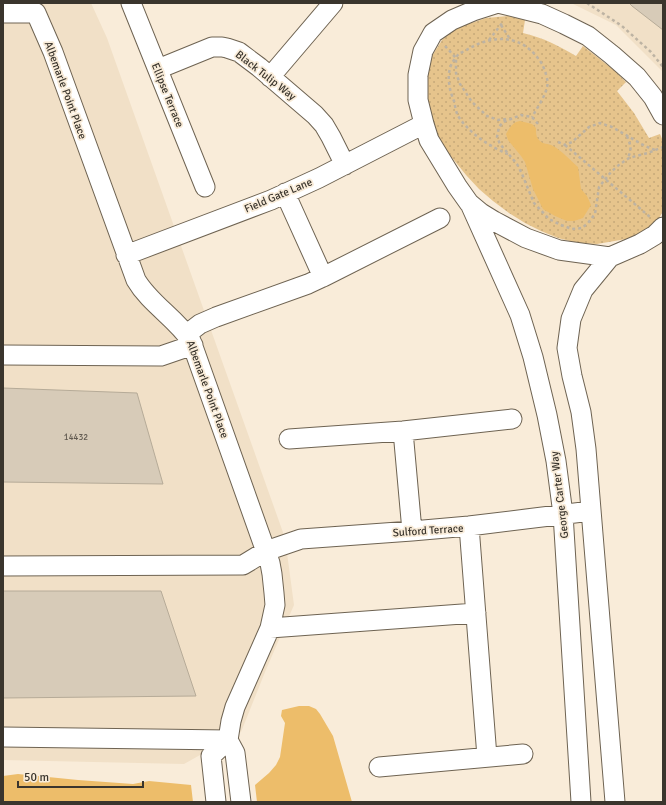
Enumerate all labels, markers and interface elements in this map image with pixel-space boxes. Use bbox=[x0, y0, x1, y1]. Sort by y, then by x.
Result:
street label: Albemarle Point Place bbox=[42, 39, 89, 141]
street label: Black Tulip Way bbox=[233, 48, 299, 104]
street label: Ellipse Terrace bbox=[149, 61, 186, 129]
street label: Field Gate Lane bbox=[242, 175, 314, 216]
street label: Albemarle Point Place bbox=[184, 338, 231, 440]
house number: 14432 bbox=[64, 432, 88, 443]
street label: George Carter Way bbox=[548, 450, 571, 539]
street label: Sulford Terrace bbox=[392, 522, 464, 539]
scale bar bbox=[18, 763, 143, 789]
text: 50 m bbox=[24, 770, 49, 785]

